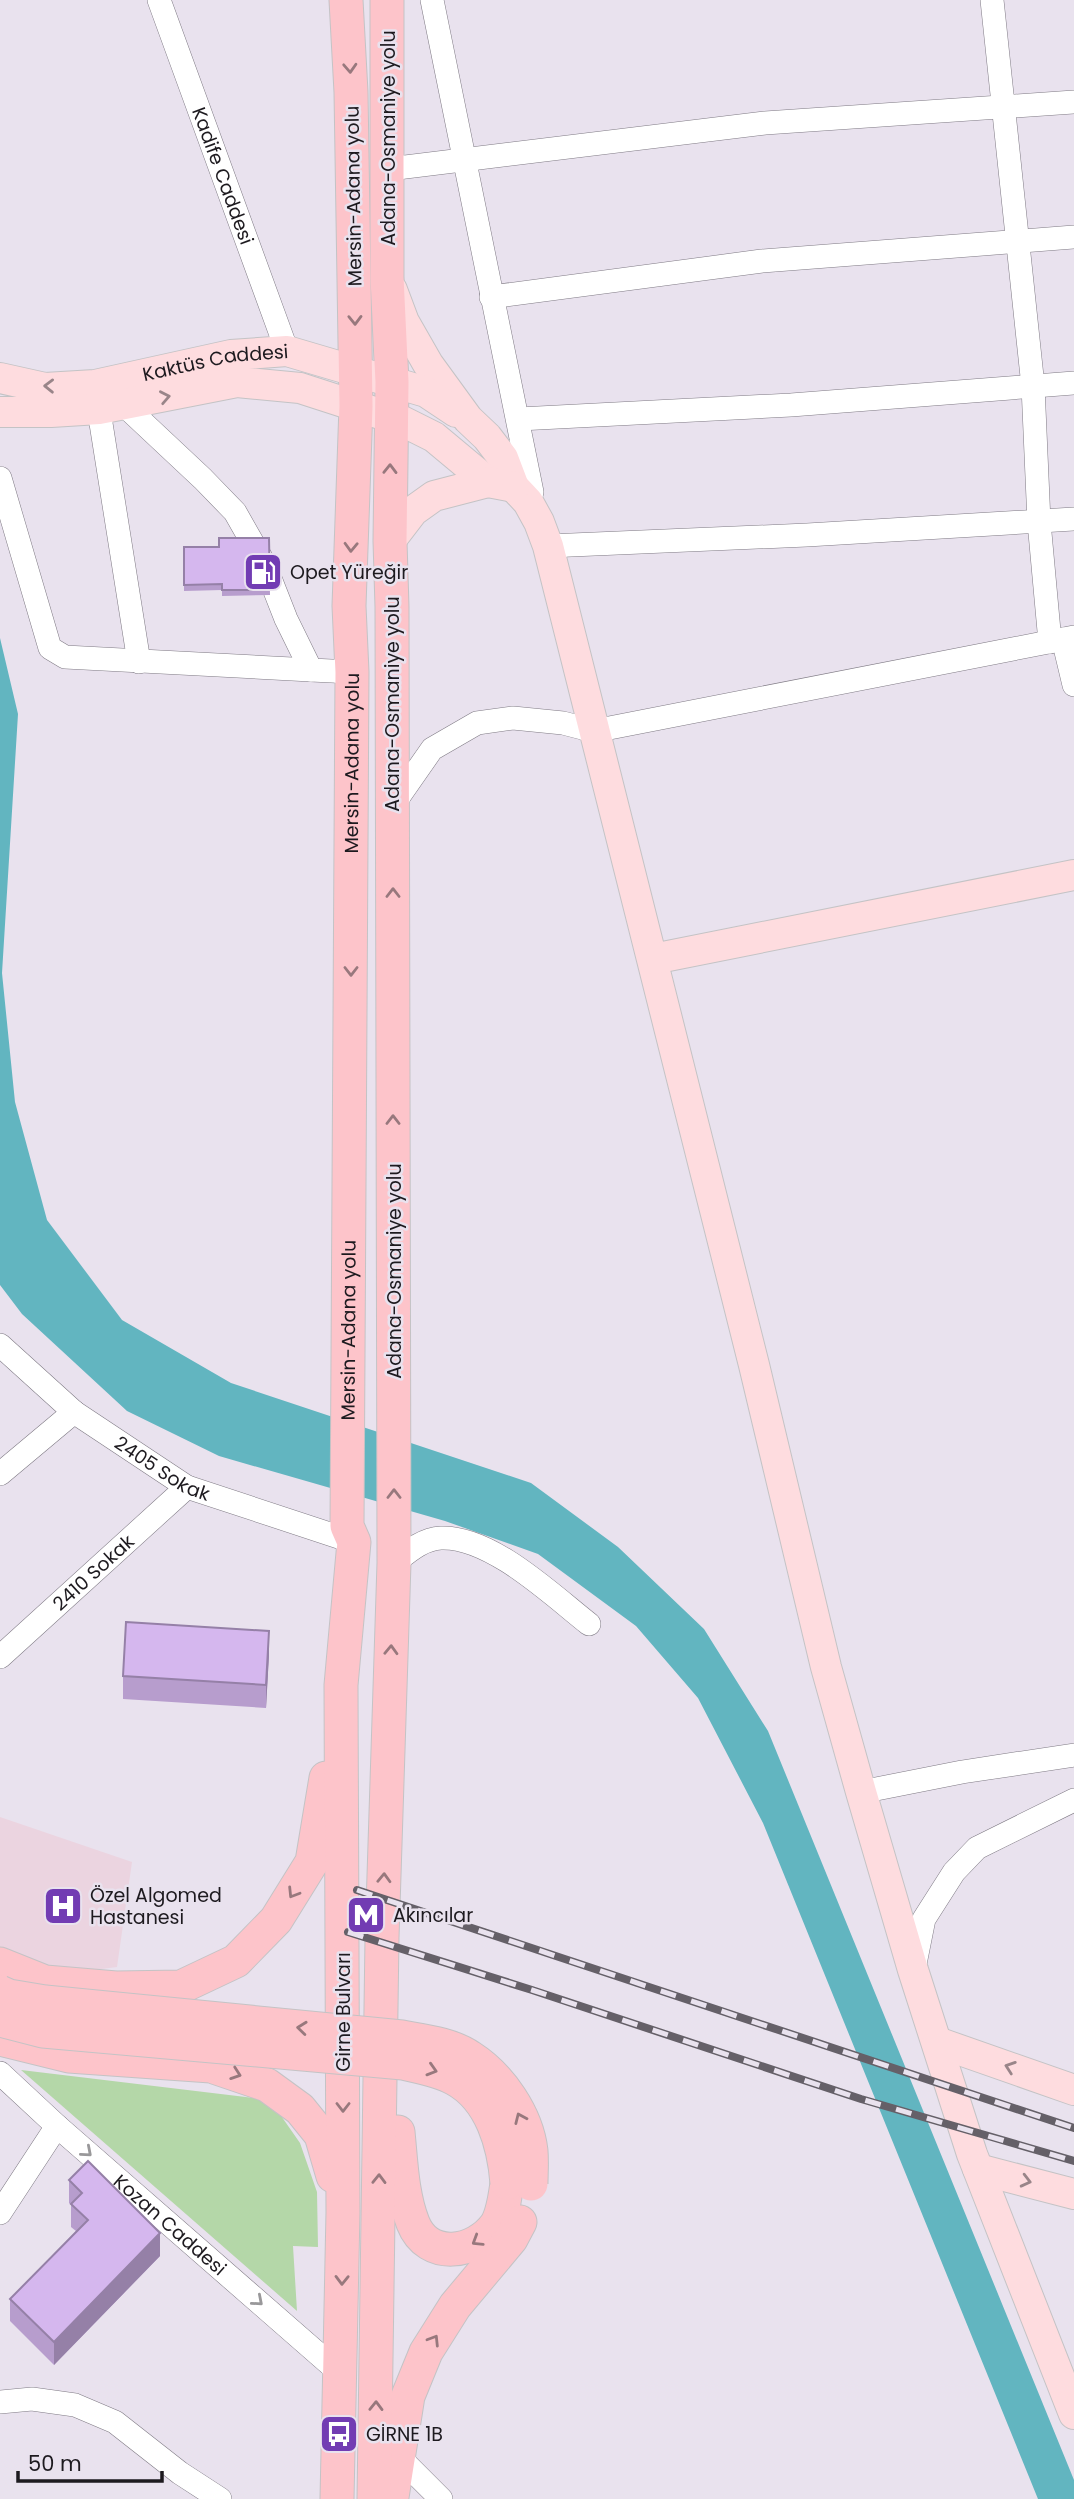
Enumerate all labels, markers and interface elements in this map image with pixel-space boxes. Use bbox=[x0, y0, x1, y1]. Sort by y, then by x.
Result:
street label: Adana-Osmaniye yolu bbox=[375, 30, 402, 246]
one-way arrow bbox=[342, 63, 357, 74]
street label: Kadife Caddesi bbox=[185, 103, 260, 248]
street label: Mersin-Adana yolu bbox=[338, 105, 369, 287]
one-way arrow bbox=[347, 315, 363, 326]
street label: Kaktüs Caddesi bbox=[140, 338, 289, 388]
one-way arrow bbox=[43, 379, 54, 394]
one-way arrow bbox=[159, 390, 171, 405]
one-way arrow bbox=[382, 463, 398, 474]
one-way arrow bbox=[344, 542, 359, 553]
fuel station icon: Opet Yüreğir bbox=[242, 551, 284, 593]
place label: Opet Yüreğir bbox=[290, 559, 408, 586]
street label: Adana-Osmaniye yolu bbox=[379, 596, 406, 812]
street label: Mersin-Adana yolu bbox=[338, 673, 366, 854]
one-way arrow bbox=[385, 887, 401, 897]
one-way arrow bbox=[343, 966, 359, 977]
one-way arrow bbox=[386, 1114, 401, 1125]
street label: Adana-Osmaniye yolu bbox=[381, 1163, 408, 1379]
street label: Mersin-Adana yolu bbox=[335, 1240, 363, 1421]
street label: 2405 Sokak bbox=[109, 1430, 213, 1508]
one-way arrow bbox=[386, 1489, 402, 1499]
street label: 2410 Sokak bbox=[47, 1528, 140, 1617]
one-way arrow bbox=[383, 1645, 398, 1656]
one-way arrow bbox=[376, 1872, 391, 1883]
place label: Özel Algomed Hastanesi bbox=[90, 1882, 222, 1931]
hospital icon: Özel Algomed Hastanesi bbox=[42, 1885, 84, 1927]
one-way arrow bbox=[288, 1885, 301, 1898]
metro station icon: Akıncılar bbox=[345, 1894, 387, 1936]
place label: Akıncılar bbox=[393, 1902, 473, 1929]
street label: Girne Bulvarı bbox=[330, 1952, 357, 2072]
one-way arrow bbox=[296, 2020, 307, 2035]
one-way arrow bbox=[1004, 2061, 1016, 2075]
one-way arrow bbox=[426, 2062, 438, 2077]
one-way arrow bbox=[229, 2066, 242, 2080]
one-way arrow bbox=[335, 2102, 351, 2113]
one-way arrow bbox=[514, 2113, 528, 2125]
one-way arrow bbox=[79, 2144, 92, 2156]
street label: Kozan Caddesi bbox=[107, 2168, 232, 2282]
one-way arrow bbox=[371, 2173, 387, 2184]
one-way arrow bbox=[1020, 2173, 1032, 2187]
one-way arrow bbox=[472, 2232, 485, 2245]
one-way arrow bbox=[334, 2275, 350, 2286]
one-way arrow bbox=[250, 2293, 263, 2305]
one-way arrow bbox=[425, 2334, 438, 2347]
one-way arrow bbox=[368, 2401, 383, 2412]
bus stop icon: GİRNE 1B bbox=[318, 2413, 360, 2455]
place label: GİRNE 1B bbox=[366, 2421, 443, 2448]
scale bar bbox=[18, 2440, 161, 2484]
text: 50 m bbox=[28, 2449, 82, 2478]

